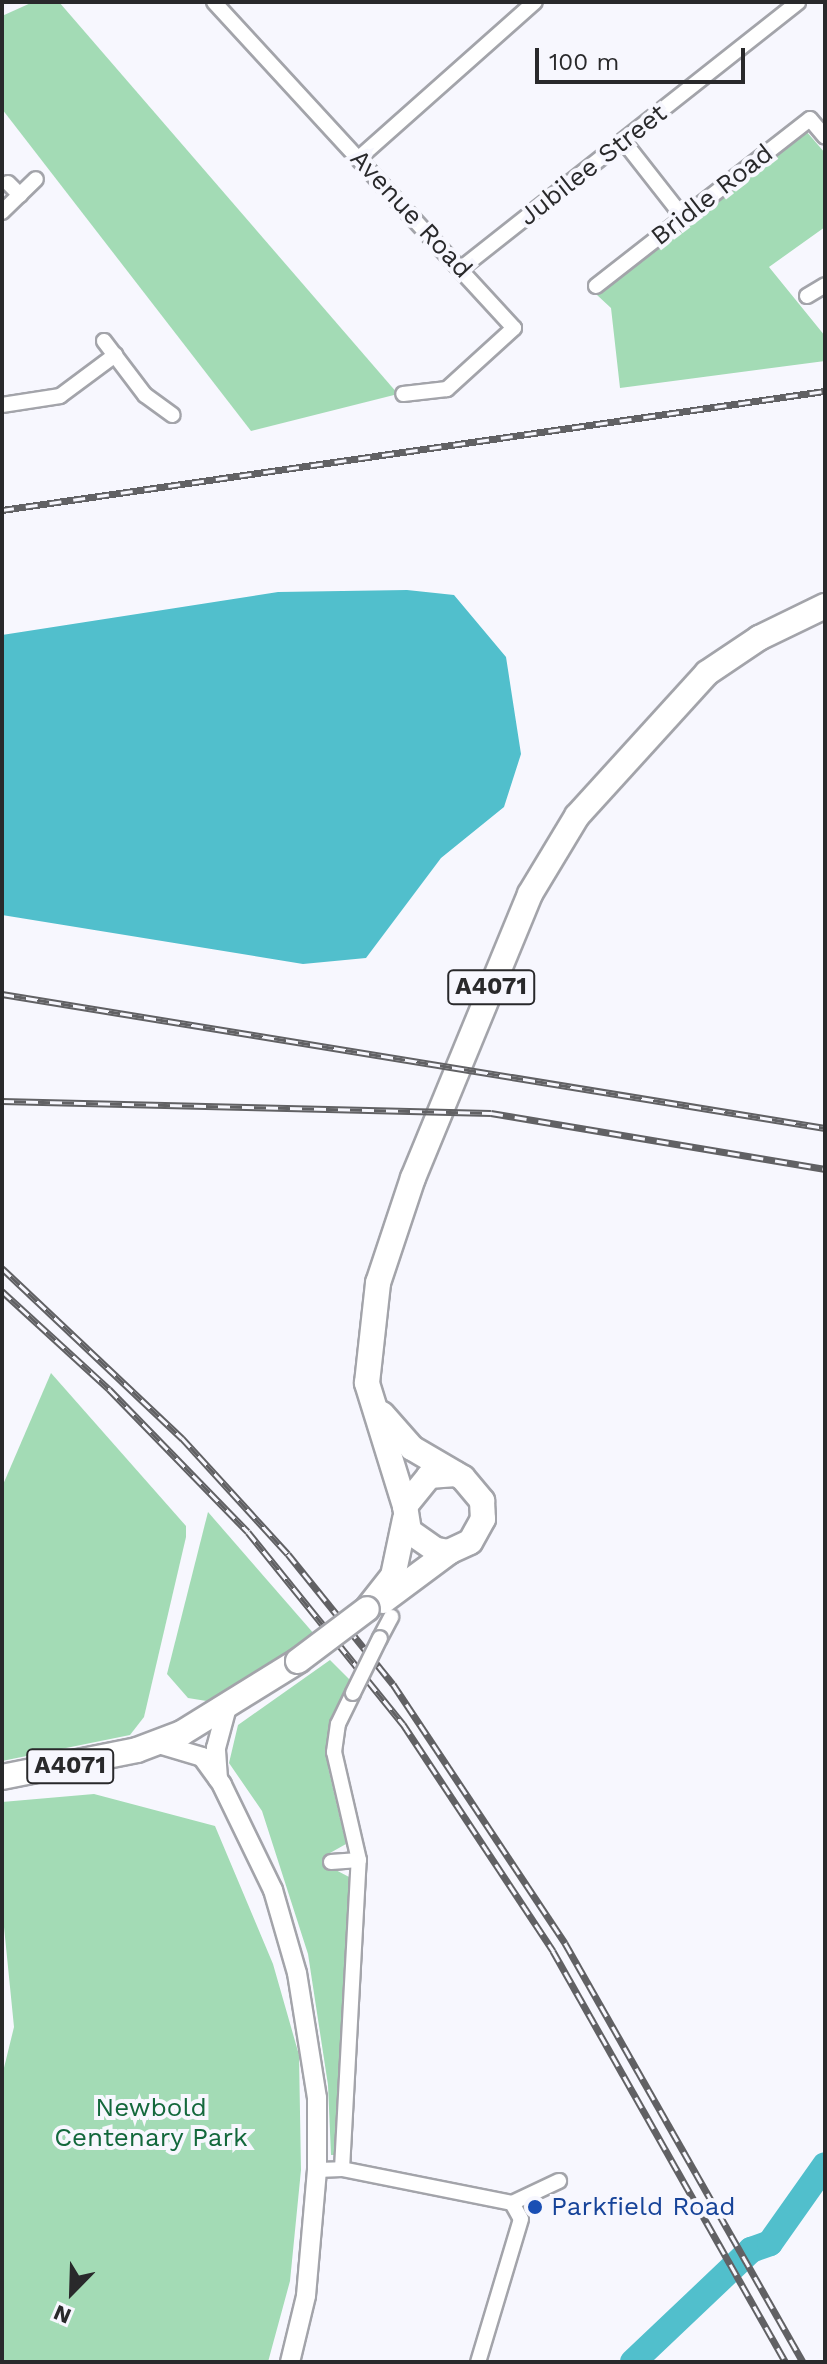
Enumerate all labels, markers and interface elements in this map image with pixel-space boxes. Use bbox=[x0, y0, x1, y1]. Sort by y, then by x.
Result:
scale bar bbox=[539, 32, 749, 82]
text: 100 m bbox=[549, 48, 619, 76]
street label: Jubilee Street bbox=[513, 98, 673, 232]
street label: Bridle Road bbox=[645, 138, 779, 252]
street label: Avenue Road bbox=[344, 143, 478, 285]
road number: A4071 bbox=[447, 967, 535, 1007]
road number: A4071 bbox=[26, 1746, 114, 1786]
park label: Newbold Centenary Park bbox=[54, 2092, 248, 2154]
place label: Parkfield Road bbox=[551, 2191, 736, 2223]
marker: Parkfield Road bbox=[526, 2198, 544, 2216]
north arrow bbox=[32, 2252, 112, 2332]
text: N bbox=[50, 2300, 75, 2329]

